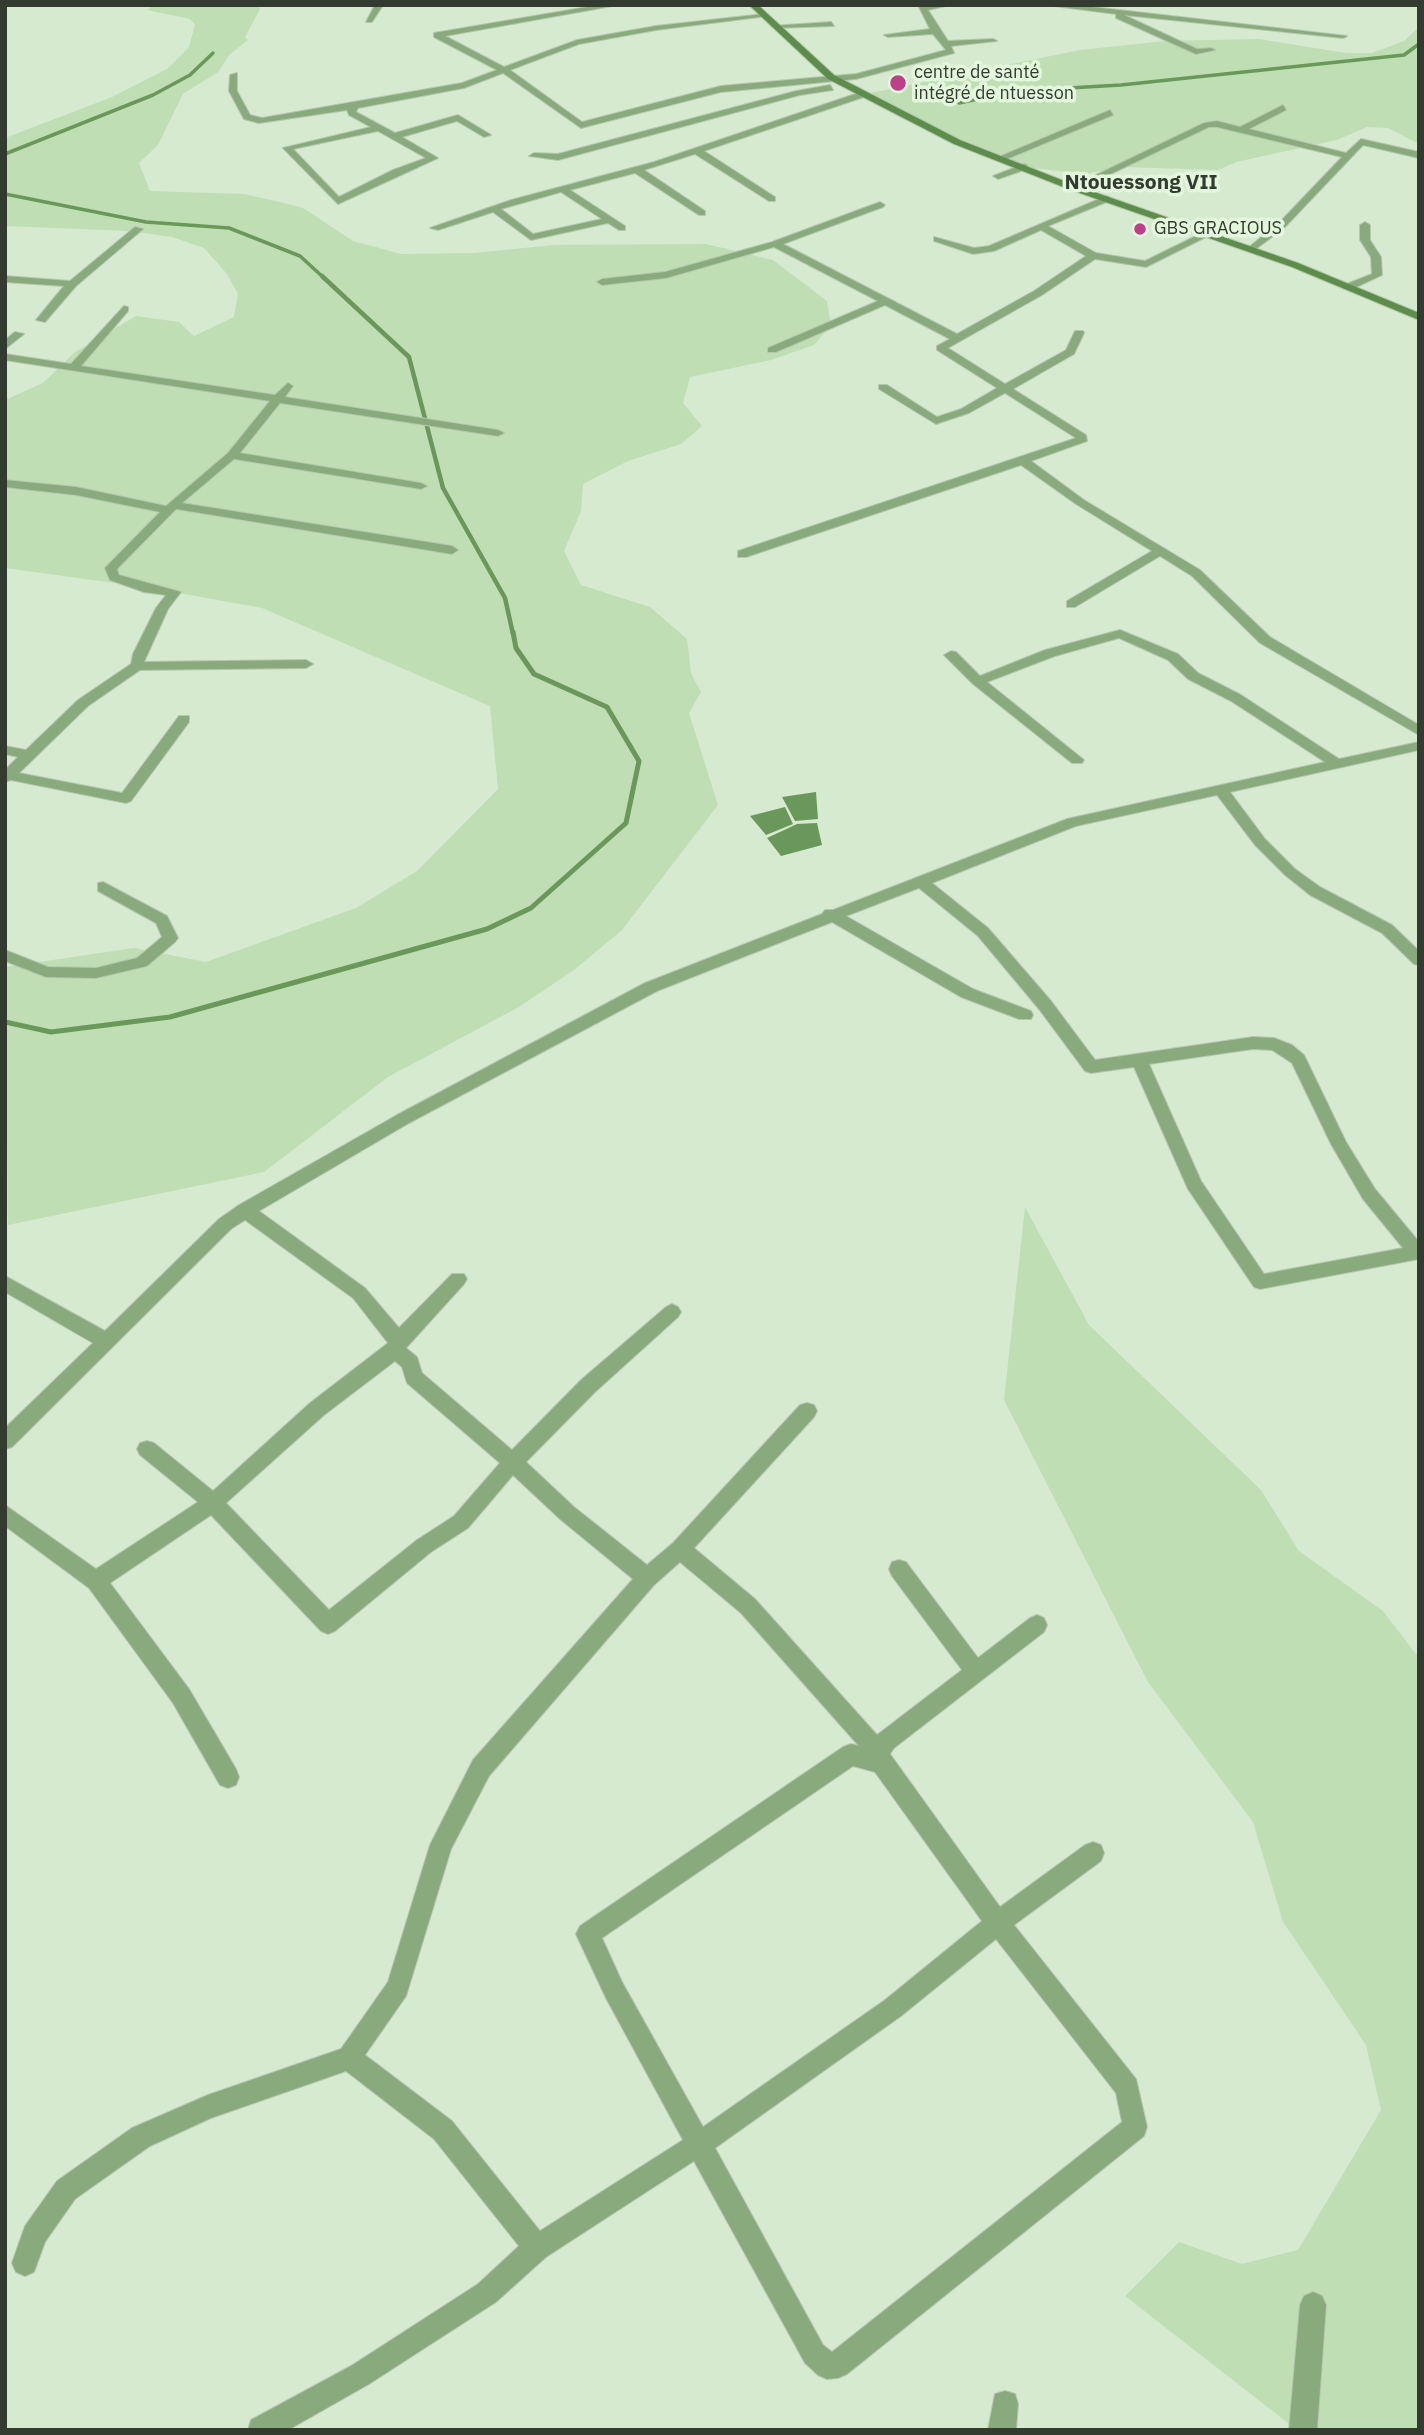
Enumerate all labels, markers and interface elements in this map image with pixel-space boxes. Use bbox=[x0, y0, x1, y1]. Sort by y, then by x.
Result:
place label: centre de santé intégré de ntuesson bbox=[914, 62, 1074, 104]
marker: centre de santé intégré de ntuesson bbox=[888, 73, 908, 93]
district label: Ntouessong VII bbox=[1064, 170, 1218, 196]
place label: GBS GRACIOUS bbox=[1154, 218, 1282, 240]
marker: GBS GRACIOUS bbox=[1132, 221, 1148, 237]

